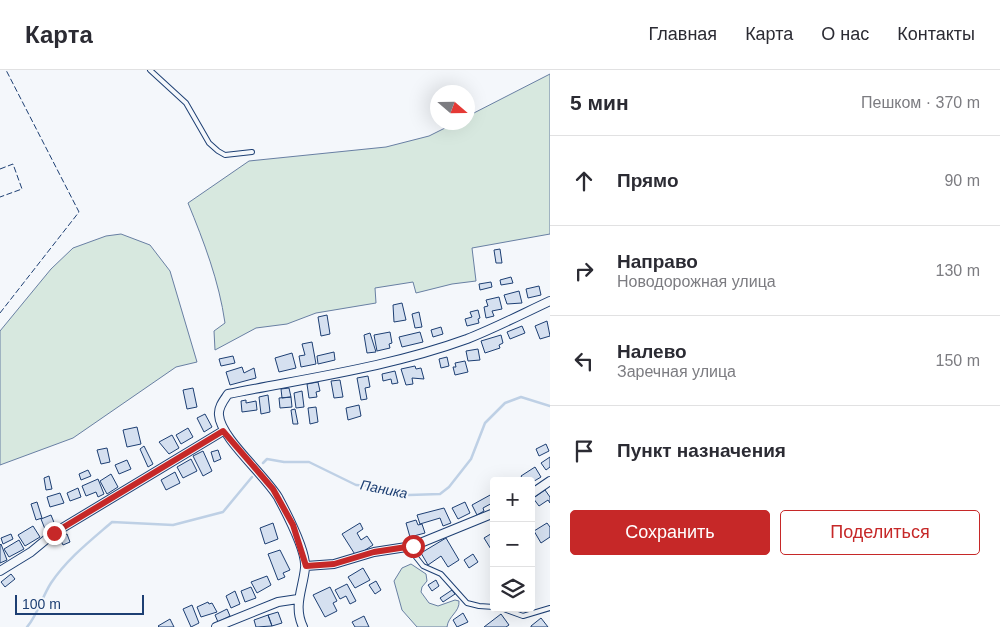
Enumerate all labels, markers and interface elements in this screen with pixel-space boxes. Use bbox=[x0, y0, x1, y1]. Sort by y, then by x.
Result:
text: Карта bbox=[25, 21, 93, 48]
text: Главная bbox=[649, 24, 717, 44]
text: Карта bbox=[745, 24, 793, 44]
text: О нас bbox=[821, 24, 869, 44]
text: Контакты bbox=[897, 24, 975, 44]
north arrow bbox=[430, 85, 475, 130]
text: 5 мин bbox=[570, 91, 629, 114]
text: Пешком · 370 m bbox=[861, 94, 980, 111]
icon: ahead bbox=[570, 167, 598, 195]
text: Прямо bbox=[617, 170, 679, 191]
text: 90 m bbox=[944, 172, 980, 189]
text: Направо bbox=[617, 251, 698, 272]
icon: right bbox=[570, 257, 598, 285]
text: 130 m bbox=[936, 262, 980, 279]
text: Новодорожная улица bbox=[617, 273, 776, 290]
text: Налево bbox=[617, 341, 687, 362]
icon: left bbox=[570, 347, 598, 375]
text: 150 m bbox=[936, 352, 980, 369]
text: Заречная улица bbox=[617, 363, 736, 380]
icon: arrive bbox=[570, 437, 598, 465]
text: Пункт назначения bbox=[617, 440, 786, 461]
water label: Паника bbox=[359, 477, 409, 501]
map controls bbox=[490, 477, 535, 612]
button: + bbox=[490, 477, 535, 522]
button: Сохранить bbox=[570, 510, 770, 555]
button: Поделиться bbox=[780, 510, 980, 555]
route end bbox=[43, 522, 66, 545]
button: − bbox=[490, 522, 535, 567]
route start bbox=[402, 535, 425, 558]
button: layers bbox=[490, 567, 535, 612]
scale bar bbox=[15, 592, 144, 615]
text: 100 m bbox=[22, 596, 61, 612]

